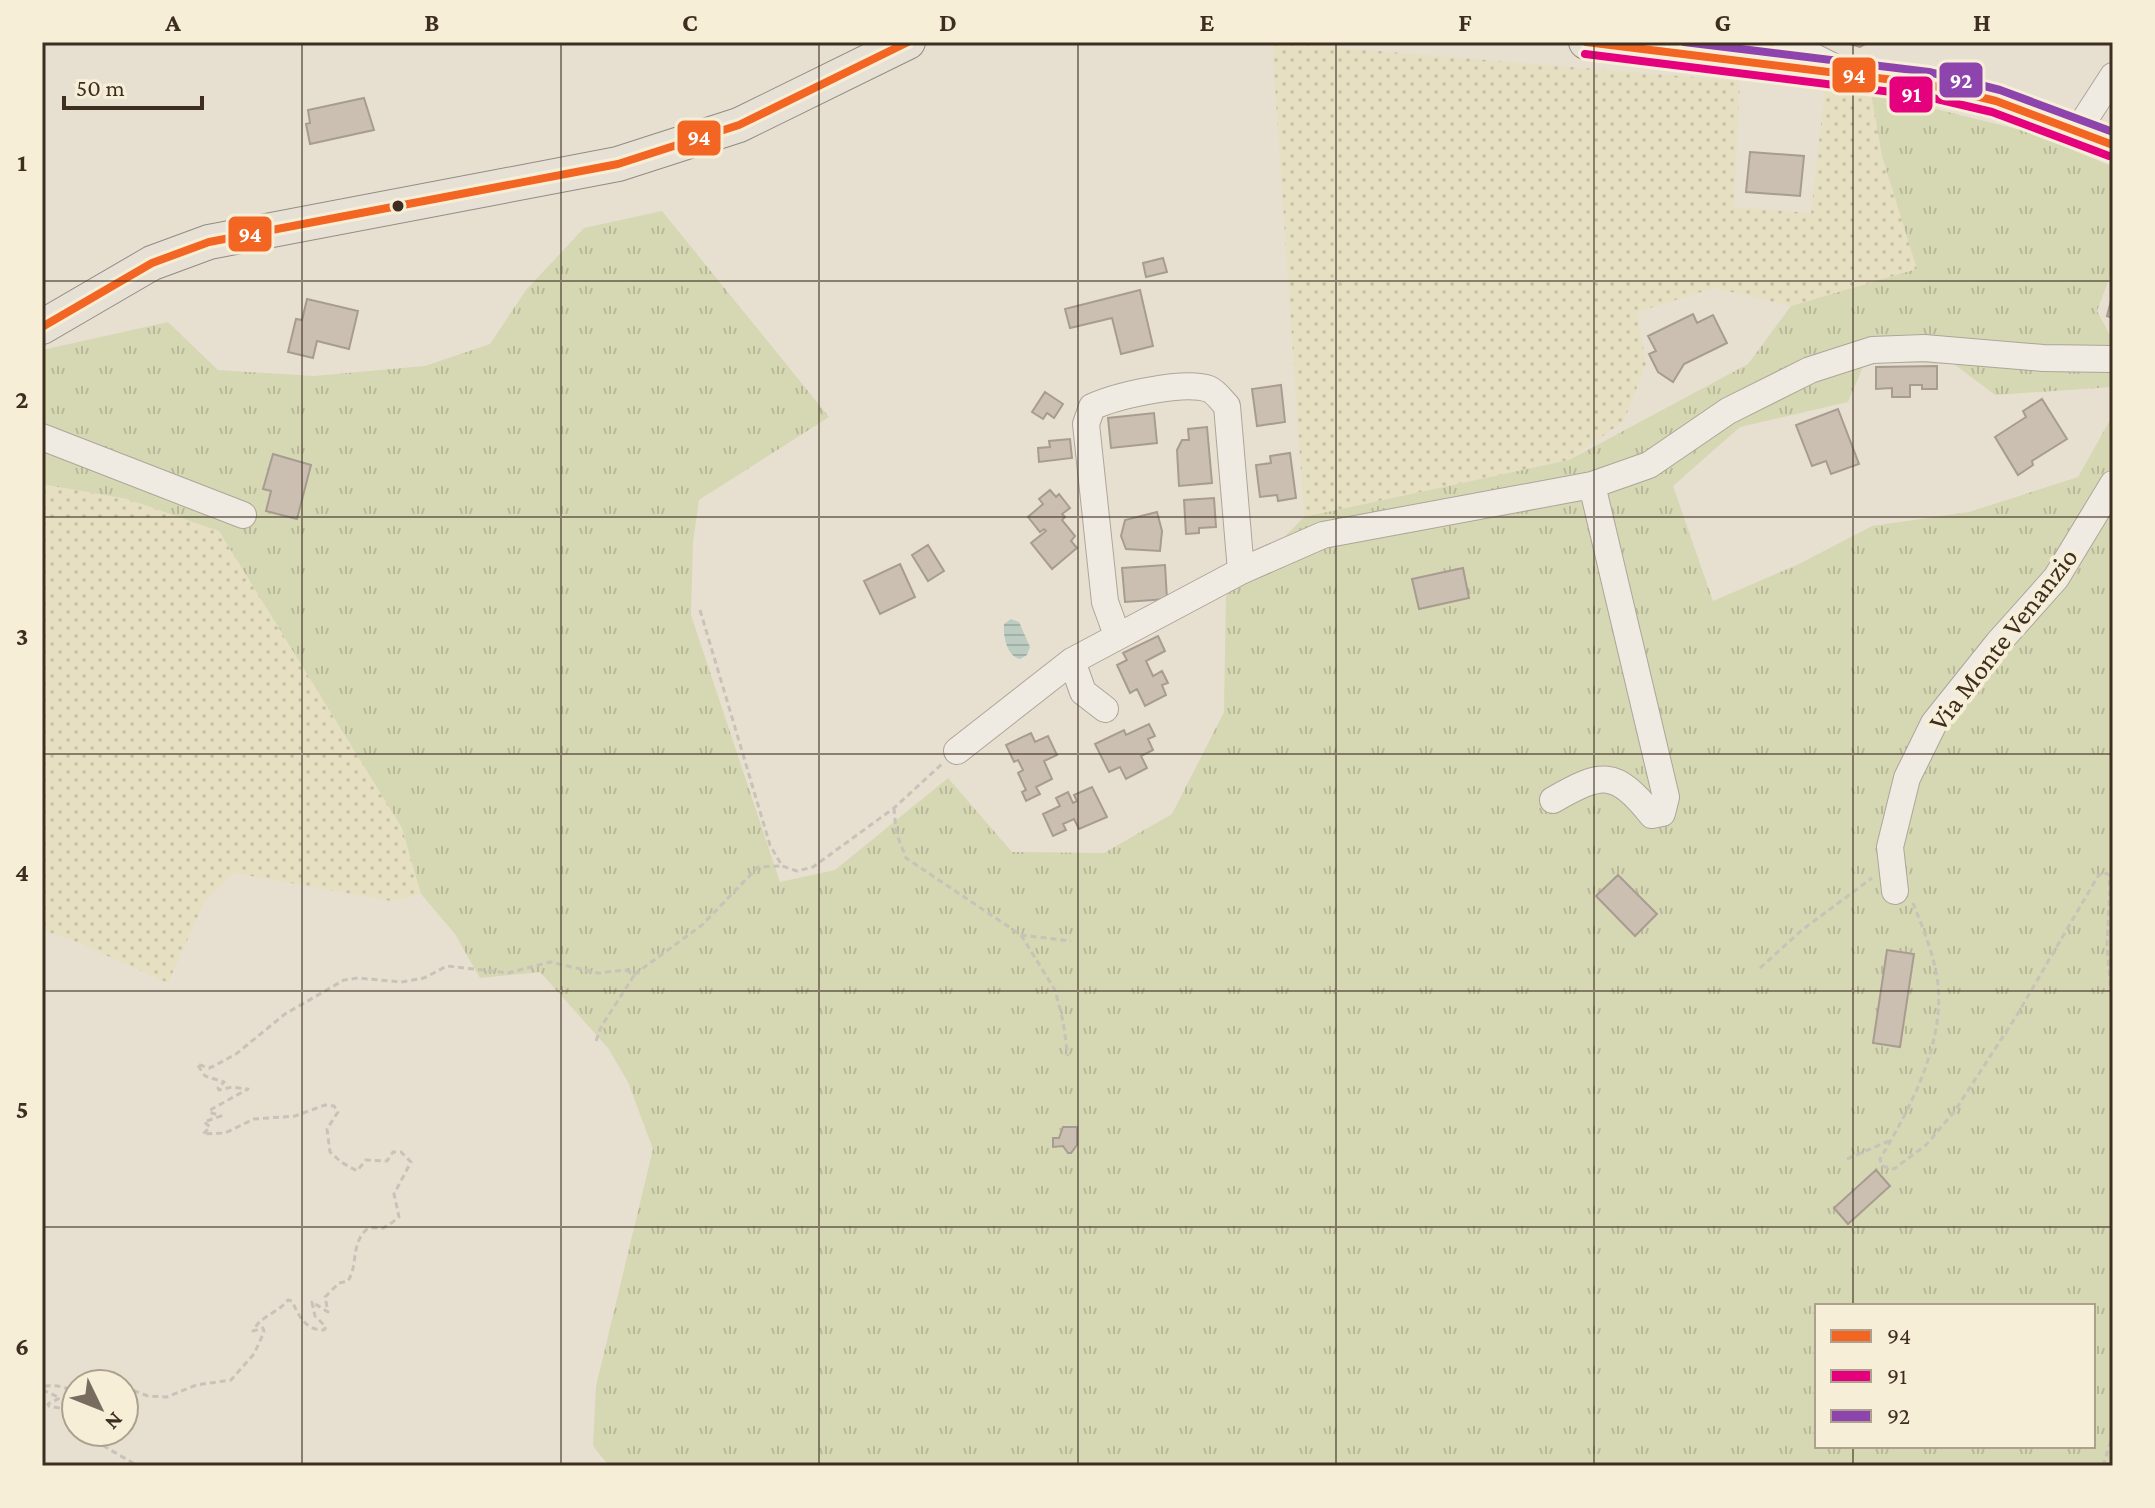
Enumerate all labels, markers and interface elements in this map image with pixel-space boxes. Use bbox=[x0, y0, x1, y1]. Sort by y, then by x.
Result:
text: A bbox=[164, 8, 181, 37]
text: B bbox=[424, 8, 440, 37]
text: C bbox=[682, 8, 698, 37]
text: D bbox=[939, 8, 957, 37]
text: E bbox=[1200, 8, 1215, 37]
text: F bbox=[1458, 8, 1472, 37]
text: G bbox=[1715, 8, 1731, 37]
text: H bbox=[1973, 8, 1991, 37]
line badge: 94 bbox=[1831, 56, 1877, 94]
scale bar bbox=[64, 60, 202, 110]
line badge: 92 bbox=[1938, 61, 1984, 99]
text: 94 bbox=[1842, 63, 1866, 88]
text: 92 bbox=[1949, 68, 1973, 93]
text: 50 m bbox=[76, 74, 125, 101]
line badge: 91 bbox=[1888, 75, 1934, 114]
text: 91 bbox=[1901, 82, 1921, 107]
line badge: 94 bbox=[676, 119, 722, 157]
text: 94 bbox=[687, 125, 711, 150]
text: 1 bbox=[17, 148, 27, 177]
unlabelled marker bbox=[390, 198, 406, 214]
line badge: 94 bbox=[227, 215, 273, 253]
text: 94 bbox=[238, 222, 262, 247]
text: 2 bbox=[15, 385, 29, 414]
street label: Via Monte Venanzio bbox=[1922, 542, 2084, 736]
text: 3 bbox=[16, 622, 28, 651]
text: 4 bbox=[15, 858, 29, 887]
text: 5 bbox=[16, 1095, 28, 1124]
legend bbox=[1815, 1304, 2095, 1448]
text: 94 bbox=[1887, 1322, 1911, 1349]
text: 6 bbox=[15, 1332, 29, 1361]
text: 91 bbox=[1887, 1362, 1907, 1389]
north arrow bbox=[60, 1368, 140, 1448]
text: 92 bbox=[1887, 1402, 1910, 1429]
text: N bbox=[100, 1407, 129, 1435]

